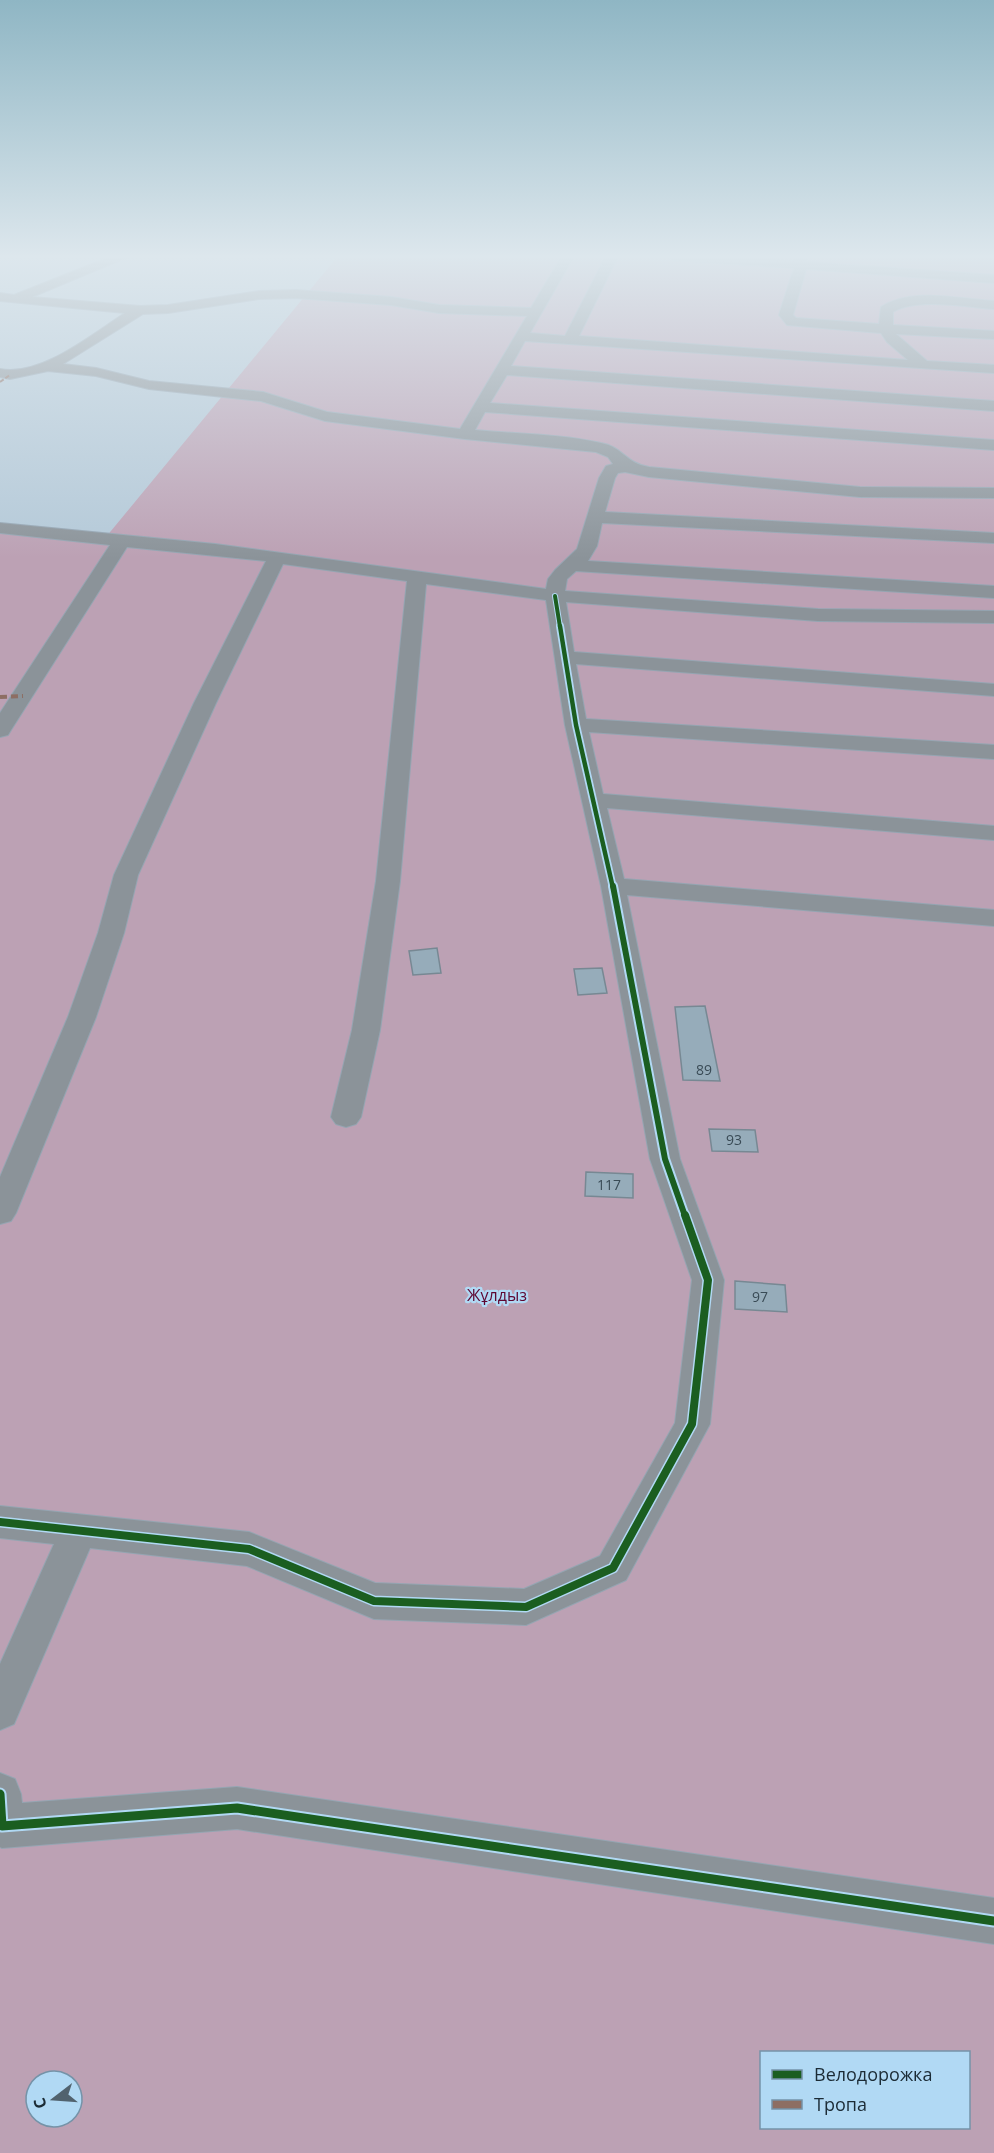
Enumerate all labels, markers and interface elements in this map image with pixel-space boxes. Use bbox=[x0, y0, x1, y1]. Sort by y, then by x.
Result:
house number: 89 bbox=[696, 1060, 712, 1079]
house number: 93 bbox=[726, 1130, 742, 1149]
house number: 117 bbox=[597, 1175, 621, 1194]
park label: Жұлдыз bbox=[467, 1284, 527, 1306]
house number: 97 bbox=[752, 1287, 768, 1306]
legend bbox=[760, 2051, 970, 2129]
text: Велодорожка bbox=[814, 2062, 932, 2086]
north arrow bbox=[24, 2069, 84, 2129]
text: Тропа bbox=[814, 2092, 867, 2116]
text: С bbox=[28, 2095, 52, 2111]

